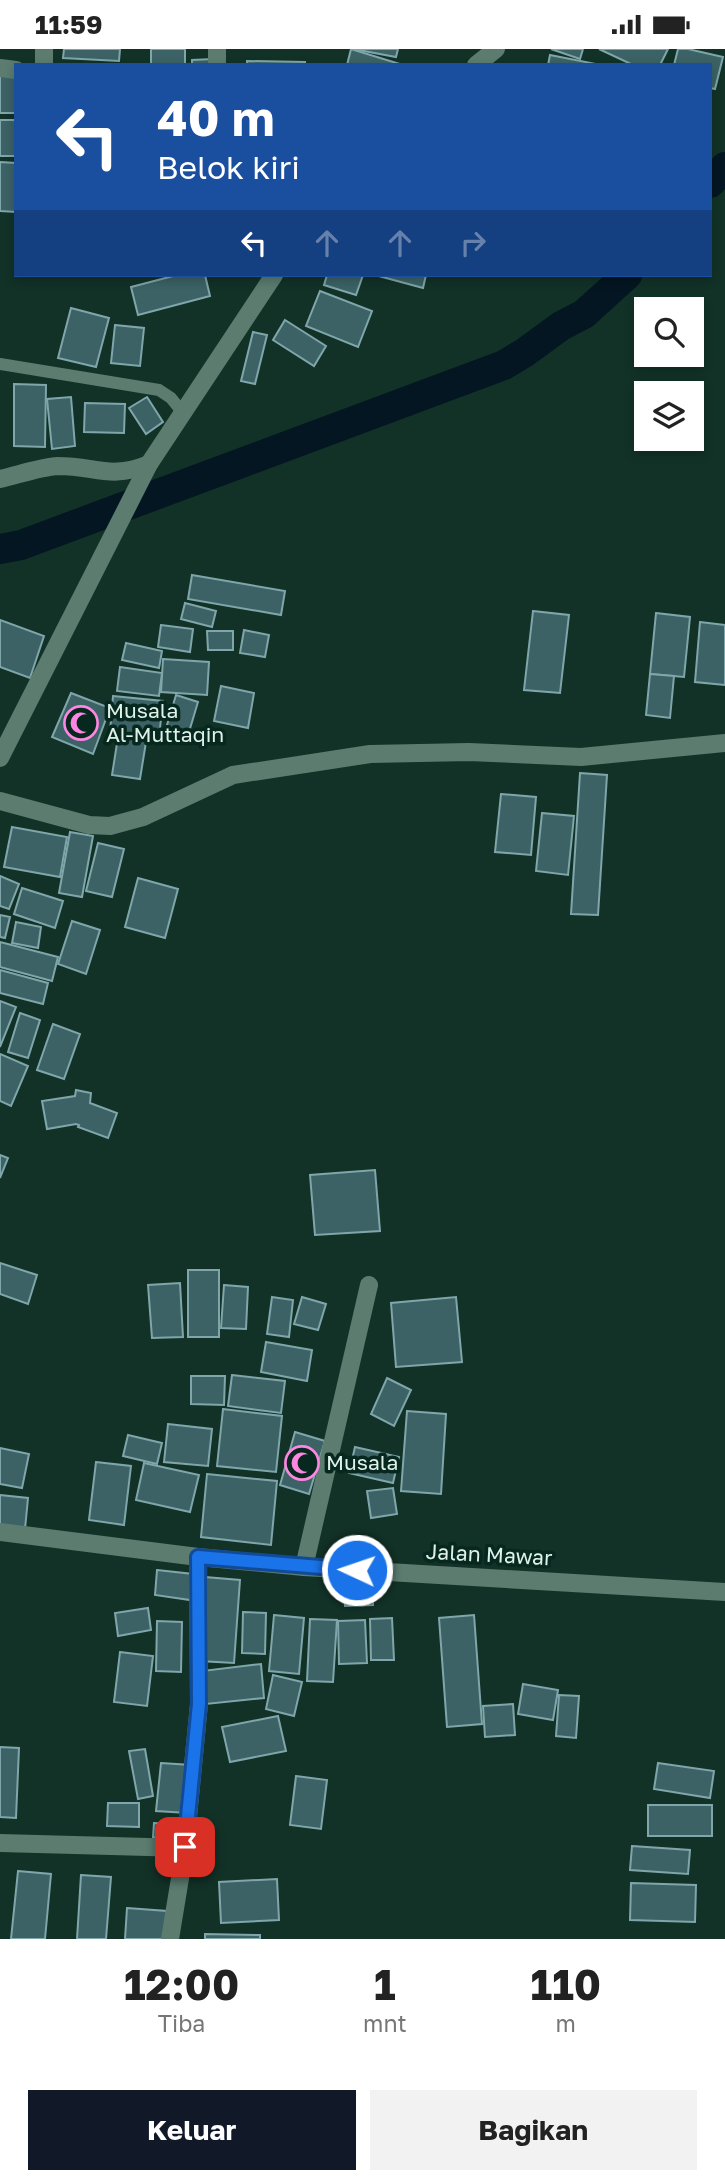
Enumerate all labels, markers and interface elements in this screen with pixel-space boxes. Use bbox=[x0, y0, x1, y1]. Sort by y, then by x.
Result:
text: 11:59 bbox=[35, 9, 102, 40]
text: 40 m bbox=[157, 88, 275, 147]
icon: left bbox=[42, 91, 133, 182]
text: Belok kiri bbox=[157, 148, 300, 186]
icon: left bbox=[235, 224, 273, 262]
icon: ahead bbox=[308, 224, 346, 262]
icon: ahead bbox=[381, 224, 419, 262]
icon: right bbox=[454, 224, 492, 262]
map controls bbox=[634, 297, 704, 451]
button: search bbox=[634, 297, 704, 367]
button: layers bbox=[634, 381, 704, 451]
place label: Musala Al-Muttaqin bbox=[106, 697, 224, 747]
mosque icon: Musala Al-Muttaqin bbox=[62, 704, 100, 742]
mosque icon: Musala bbox=[283, 1444, 321, 1482]
place label: Musala bbox=[326, 1449, 398, 1475]
position arrow bbox=[320, 1533, 394, 1607]
street label: Jalan Mawar bbox=[425, 1538, 553, 1570]
pin bbox=[155, 1817, 215, 1877]
icon: arrive bbox=[166, 1828, 204, 1866]
text: 12:00 bbox=[124, 1959, 239, 2009]
text: 1 bbox=[374, 1959, 396, 2009]
text: 110 bbox=[531, 1959, 601, 2009]
text: Tiba bbox=[158, 2009, 205, 2037]
text: mnt bbox=[363, 2009, 407, 2037]
text: m bbox=[556, 2009, 576, 2037]
button: Keluar bbox=[28, 2090, 356, 2170]
button: Bagikan bbox=[370, 2090, 697, 2170]

